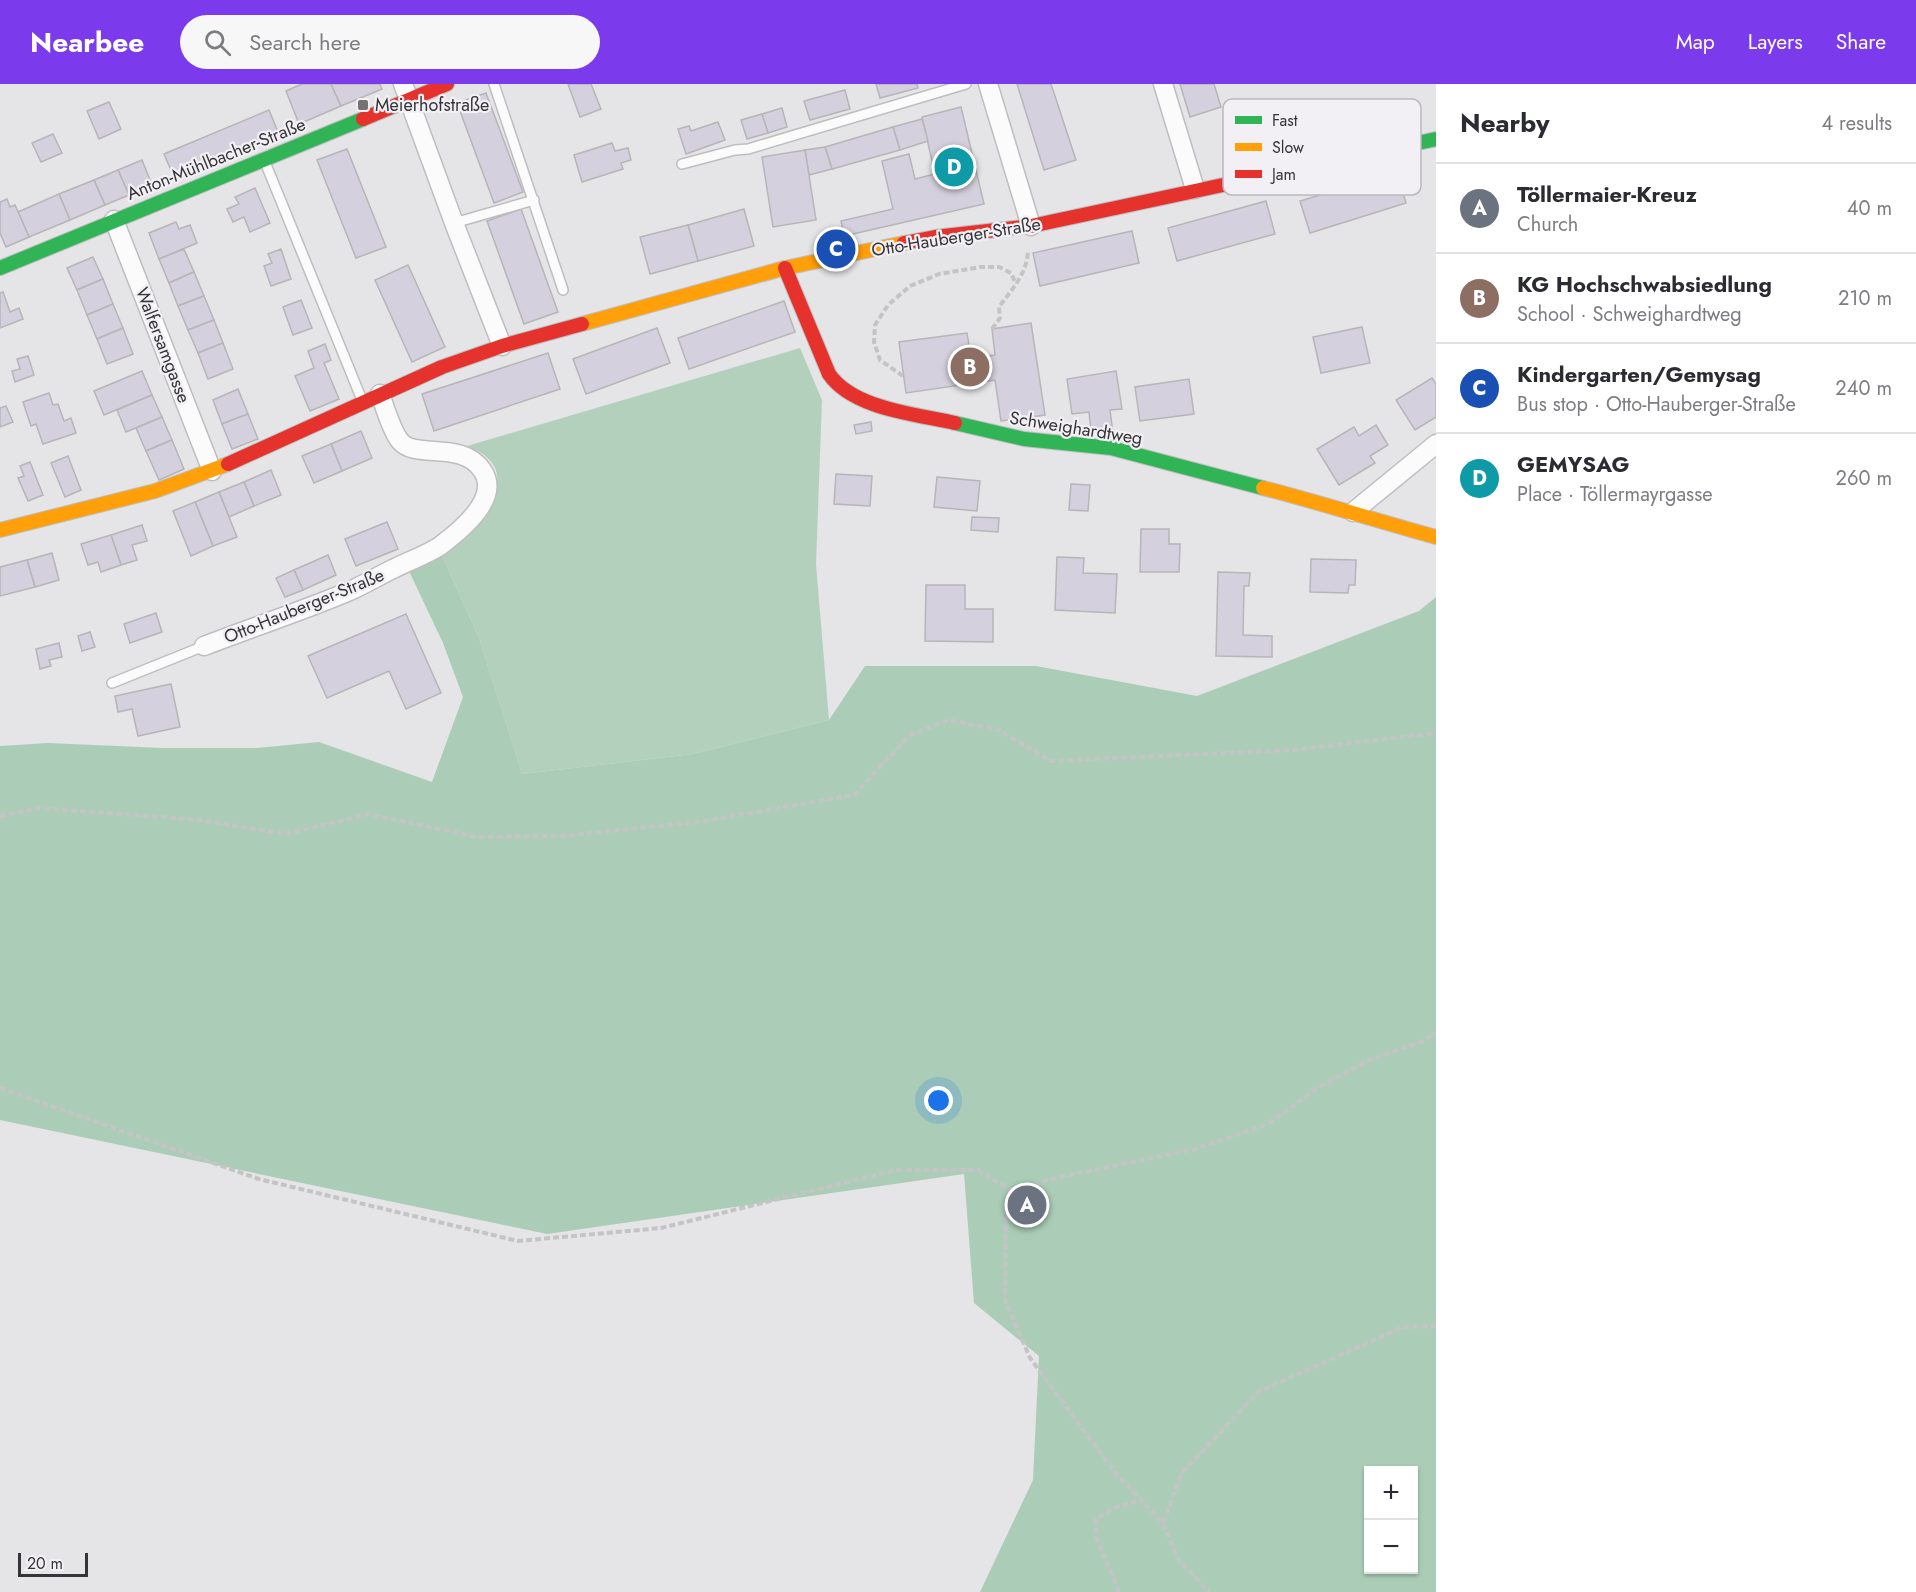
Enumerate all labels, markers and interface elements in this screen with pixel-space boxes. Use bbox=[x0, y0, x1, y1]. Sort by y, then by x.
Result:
search box bbox=[180, 15, 600, 69]
text: Nearbee bbox=[30, 22, 144, 63]
icon: search bbox=[201, 26, 234, 59]
text: Search here bbox=[249, 26, 361, 58]
text: Map bbox=[1676, 27, 1715, 57]
text: Layers bbox=[1748, 27, 1803, 57]
text: Share bbox=[1836, 27, 1886, 57]
place label: Meierhofstraße bbox=[375, 92, 489, 118]
marker: Meierhofstraße bbox=[356, 98, 370, 112]
legend bbox=[1223, 99, 1421, 195]
text: Nearby bbox=[1460, 104, 1549, 142]
text: Fast bbox=[1272, 109, 1298, 132]
text: 4 results bbox=[1821, 109, 1892, 138]
street label: Anton-Mühlbacher-Straße bbox=[123, 111, 309, 207]
text: Slow bbox=[1272, 136, 1304, 159]
pin: D bbox=[934, 144, 974, 190]
text: Jam bbox=[1270, 163, 1296, 186]
text: Töllermaier-Kreuz bbox=[1517, 178, 1697, 210]
text: A bbox=[1472, 194, 1487, 223]
text: 40 m bbox=[1847, 194, 1892, 223]
text: Church bbox=[1517, 210, 1578, 239]
street label: Otto-Hauberger-Straße bbox=[870, 211, 1042, 263]
pin: C bbox=[816, 226, 856, 272]
text: KG Hochschwabsiedlung bbox=[1517, 268, 1772, 300]
street label: Walfersamgasse bbox=[129, 283, 197, 407]
text: B bbox=[1473, 284, 1486, 313]
text: 210 m bbox=[1838, 284, 1892, 313]
text: School · Schweighardtweg bbox=[1517, 300, 1742, 329]
pin: B bbox=[950, 344, 990, 390]
text: Kindergarten/Gemysag bbox=[1517, 358, 1761, 390]
text: C bbox=[1472, 374, 1487, 403]
text: 240 m bbox=[1835, 374, 1892, 403]
text: Bus stop · Otto-Hauberger-Straße bbox=[1517, 390, 1796, 419]
street label: Schweighardtweg bbox=[1008, 405, 1144, 451]
text: GEMYSAG bbox=[1517, 448, 1629, 480]
text: D bbox=[1472, 464, 1487, 493]
text: 260 m bbox=[1836, 464, 1892, 493]
text: Place · Töllermayrgasse bbox=[1517, 480, 1713, 509]
street label: Otto-Hauberger-Straße bbox=[220, 562, 388, 650]
your location bbox=[924, 1086, 953, 1115]
pin: A bbox=[1008, 1182, 1046, 1228]
map controls bbox=[1364, 1466, 1418, 1574]
button: + bbox=[1364, 1466, 1418, 1520]
button: − bbox=[1364, 1520, 1418, 1574]
scale bar bbox=[18, 1550, 88, 1578]
text: 20 m bbox=[27, 1552, 63, 1575]

